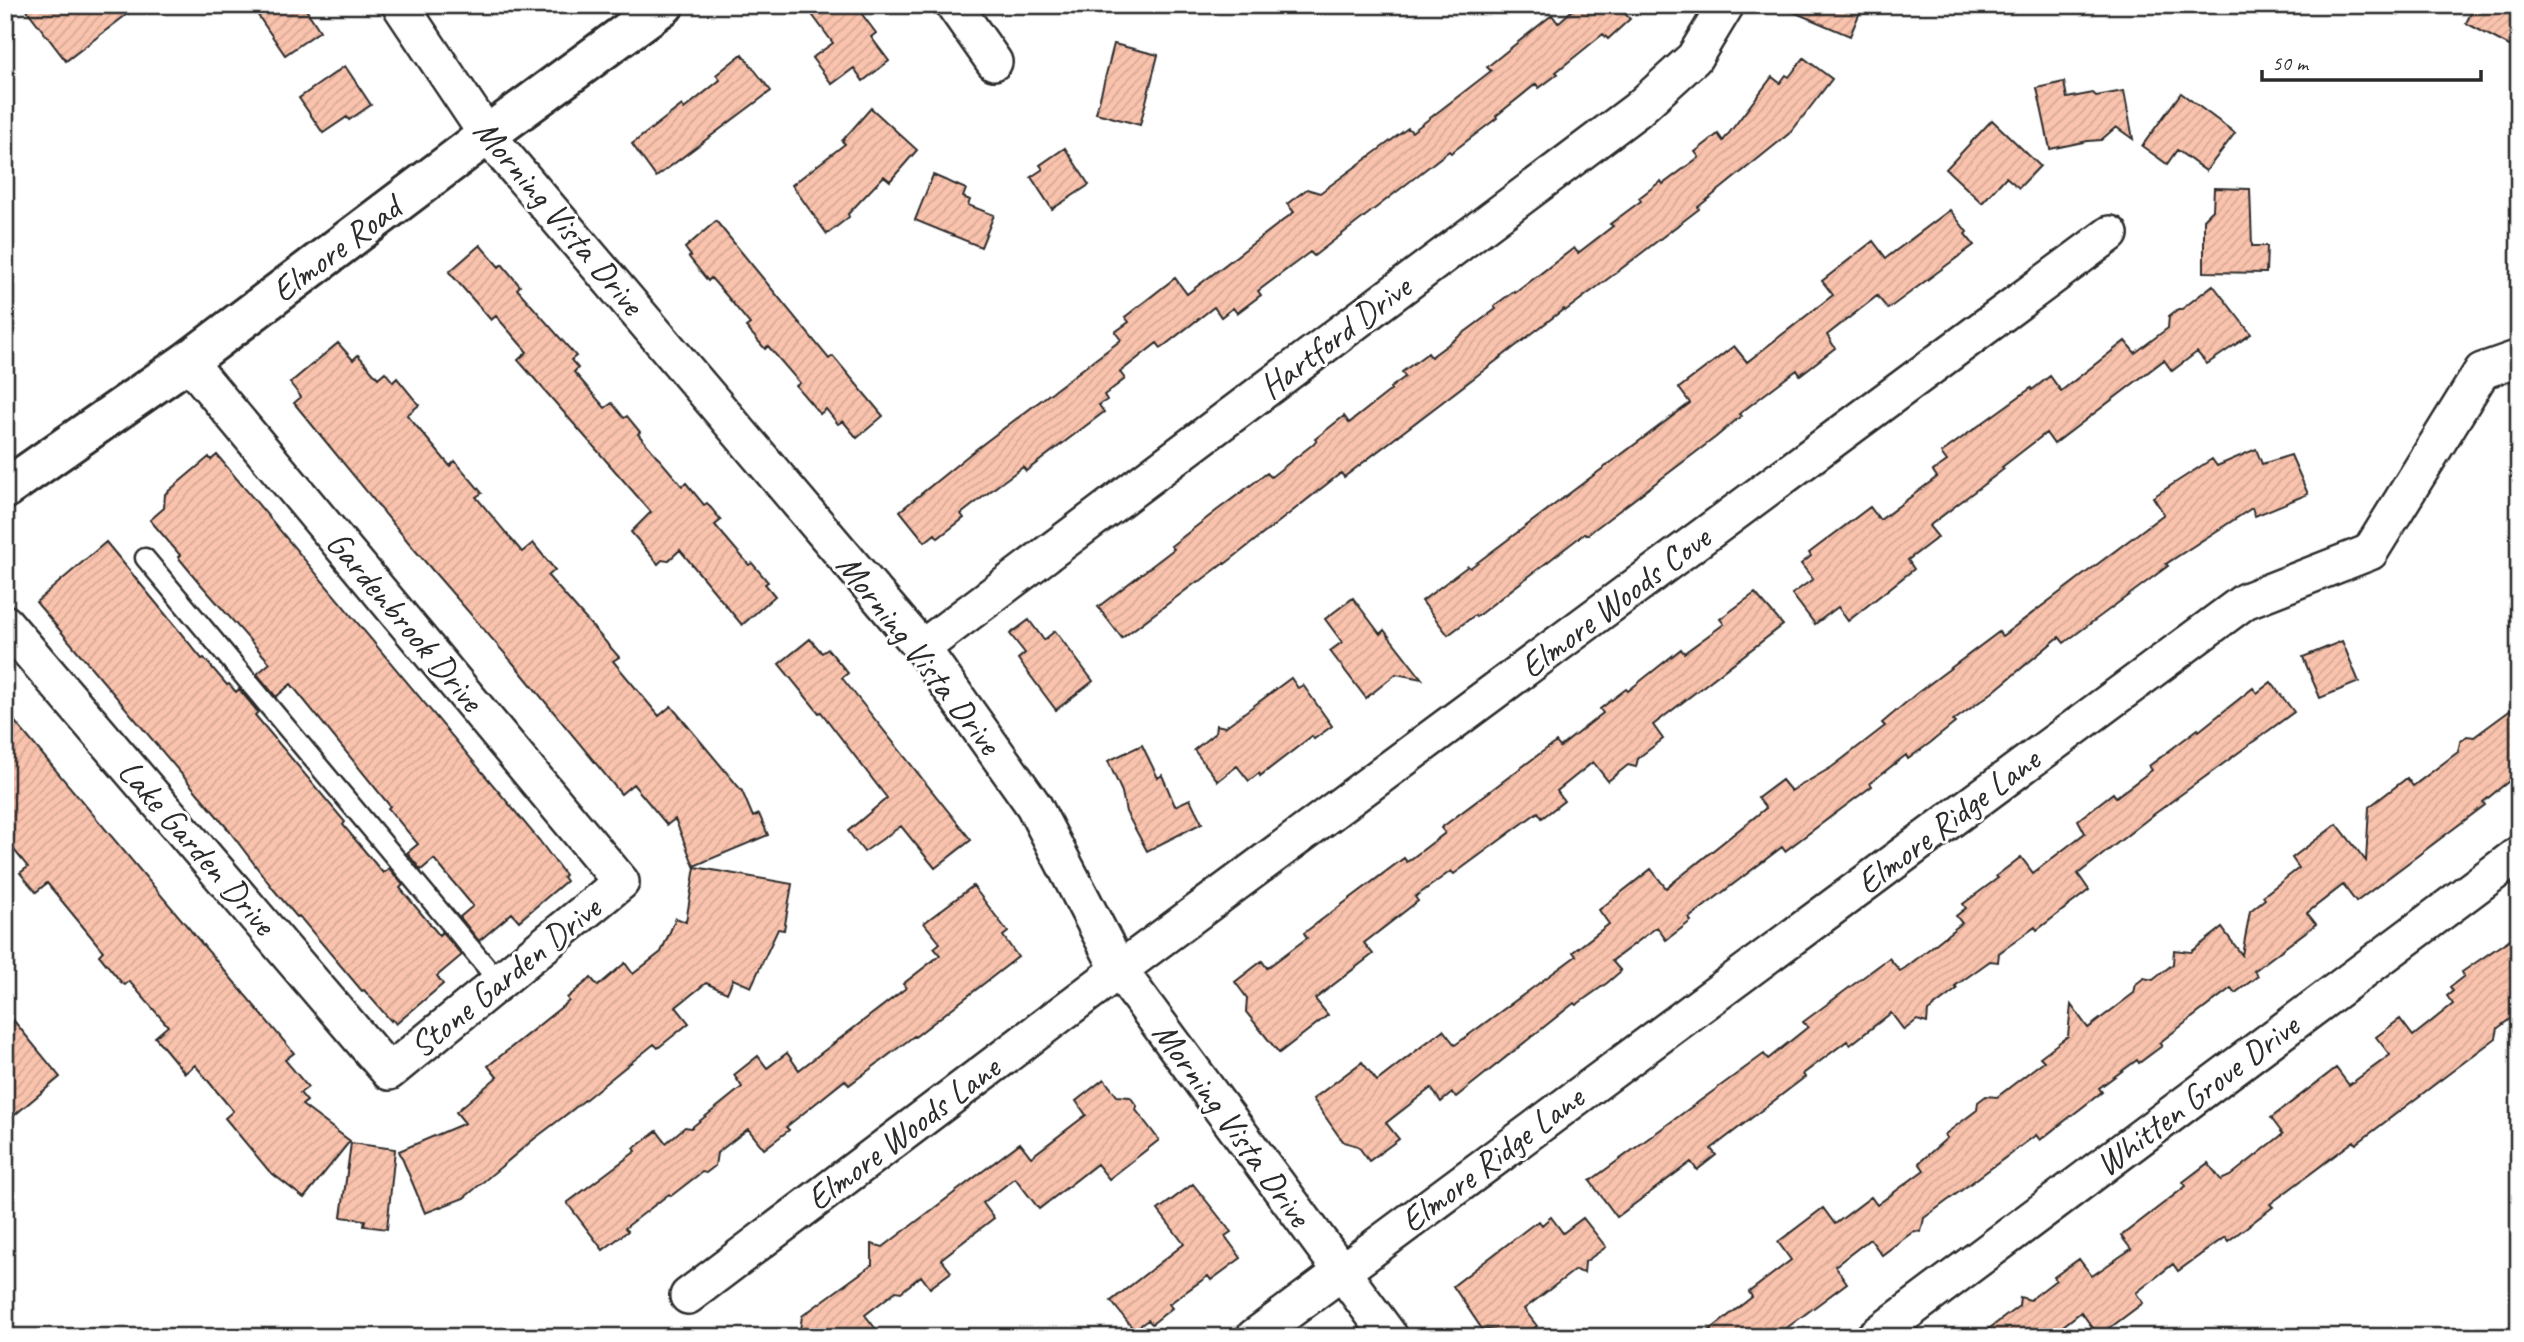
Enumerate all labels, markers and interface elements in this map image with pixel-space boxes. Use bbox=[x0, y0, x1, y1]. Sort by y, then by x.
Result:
scale bar bbox=[2262, 38, 2480, 82]
text: 50 m bbox=[2272, 50, 2310, 76]
street label: Morning Vista Drive bbox=[464, 110, 656, 326]
street label: Elmore Road bbox=[262, 183, 414, 312]
street label: Hartford Drive bbox=[1250, 264, 1422, 409]
street label: Elmore Woods Cove bbox=[1511, 514, 1721, 688]
street label: Gardenbrook Drive bbox=[316, 521, 495, 723]
street label: Morning Vista Drive bbox=[827, 545, 1013, 765]
street label: Elmore Ridge Lane bbox=[1847, 736, 2051, 905]
street label: Lake Garden Drive bbox=[108, 750, 288, 946]
street label: Stone Garden Drive bbox=[400, 884, 612, 1068]
street label: Whitten Grove Drive bbox=[2086, 1002, 2310, 1186]
street label: Morning Vista Drive bbox=[1143, 1013, 1323, 1237]
street label: Elmore Woods Lane bbox=[797, 1044, 1011, 1220]
street label: Elmore Ridge Lane bbox=[1391, 1074, 1595, 1243]

